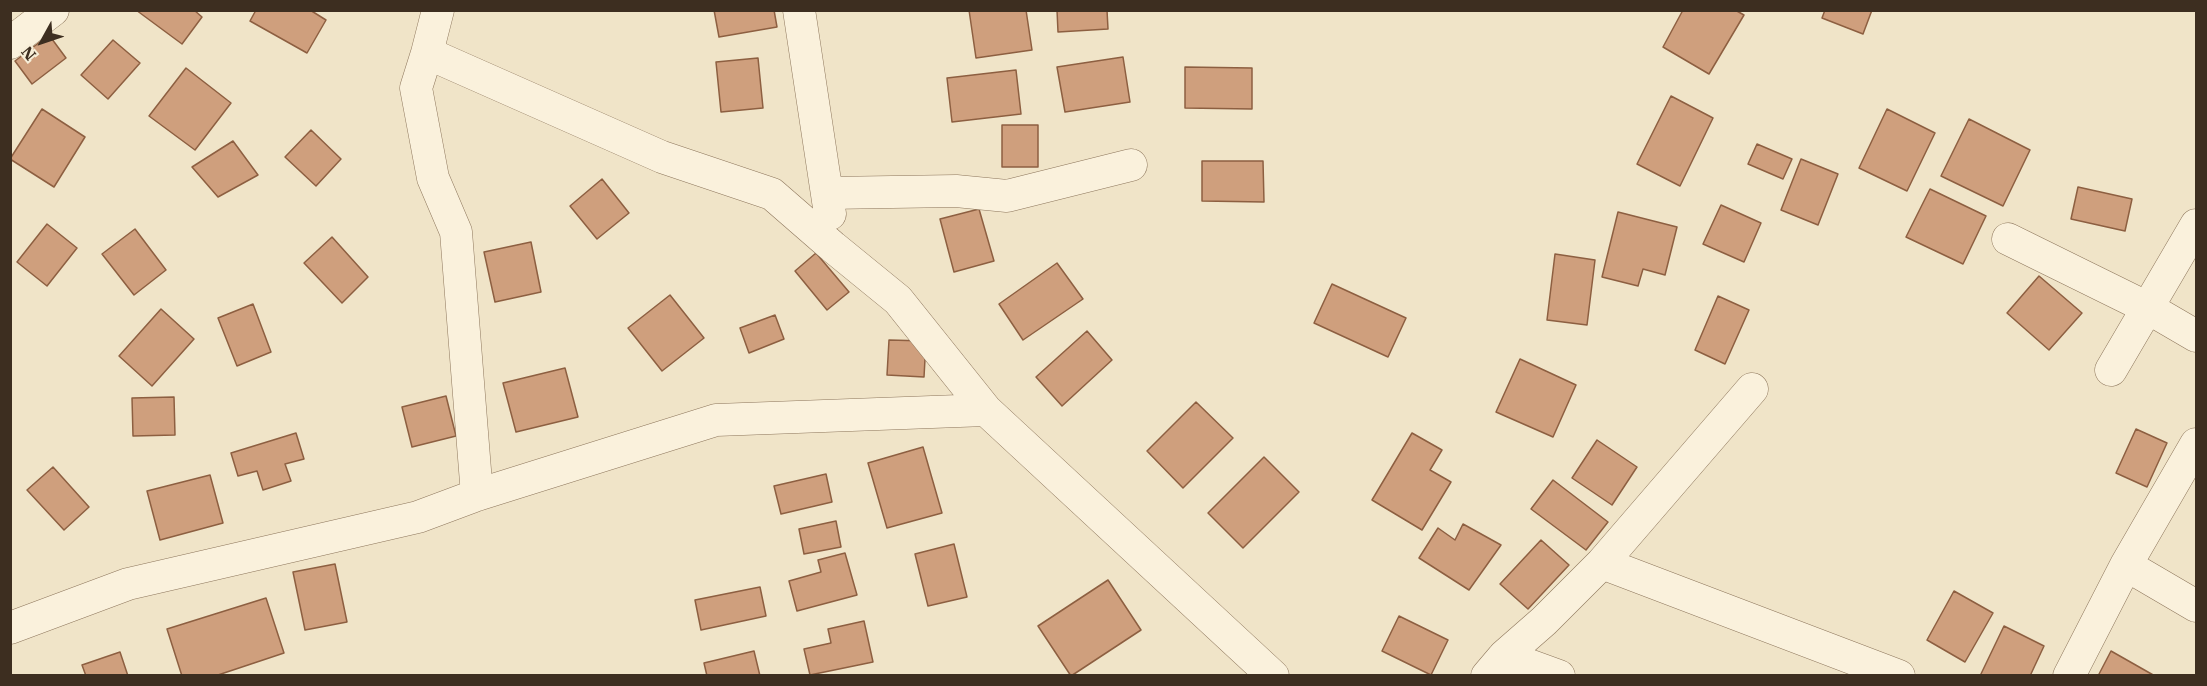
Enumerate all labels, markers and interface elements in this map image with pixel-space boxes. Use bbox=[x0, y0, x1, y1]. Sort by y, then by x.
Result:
north arrow bbox=[12, 12, 72, 72]
text: N bbox=[16, 42, 40, 65]

